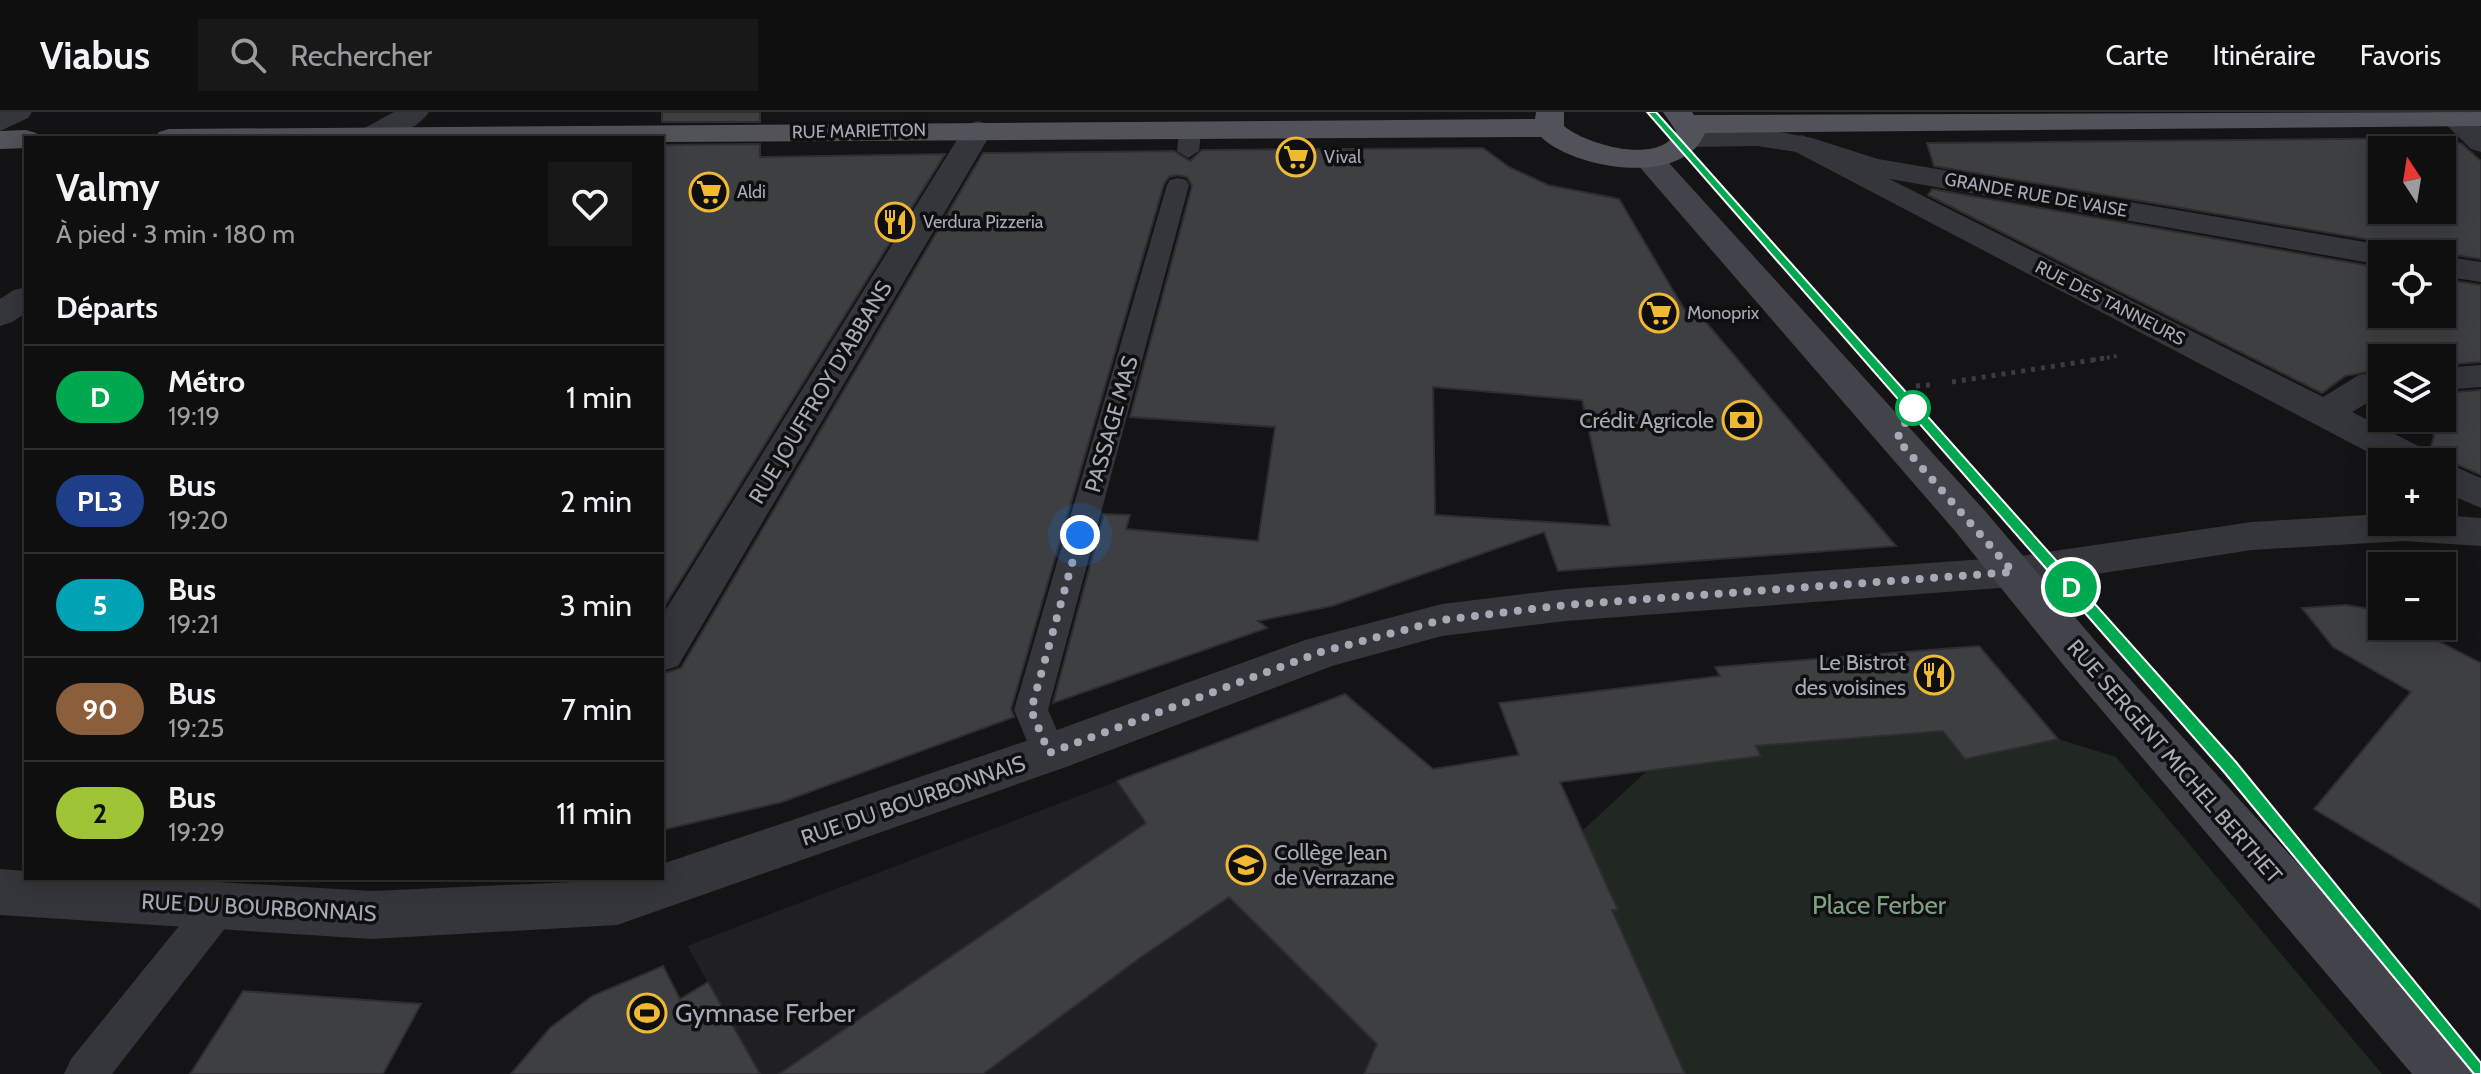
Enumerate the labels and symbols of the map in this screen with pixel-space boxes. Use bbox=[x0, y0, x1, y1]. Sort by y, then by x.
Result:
street label: RUE MARIETTON bbox=[792, 119, 926, 143]
supermarket icon: Vival bbox=[1275, 136, 1317, 178]
north arrow bbox=[2368, 136, 2456, 224]
place label: Vival bbox=[1324, 146, 1362, 168]
street label: GRANDE RUE DE VAISE bbox=[1943, 168, 2129, 222]
supermarket icon: Aldi bbox=[688, 171, 730, 213]
place label: Aldi bbox=[737, 181, 766, 203]
restaurant icon: Verdura Pizzeria bbox=[874, 201, 916, 243]
place label: Verdura Pizzeria bbox=[923, 211, 1044, 233]
street label: RUE DES TANNEURS bbox=[2032, 256, 2188, 350]
street label: RUE JOUFFROY D'ABBANS bbox=[743, 276, 898, 509]
supermarket icon: Monoprix bbox=[1638, 292, 1680, 334]
place label: Monoprix bbox=[1687, 302, 1760, 324]
street label: PASSAGE MAS bbox=[1079, 353, 1144, 495]
unlabelled marker bbox=[1896, 391, 1930, 425]
bank icon: Crédit Agricole bbox=[1721, 399, 1763, 441]
place label: Crédit Agricole bbox=[1579, 407, 1714, 434]
your location bbox=[1060, 515, 1100, 555]
line badge: D bbox=[2045, 561, 2097, 613]
street label: RUE SERGENT MICHEL BERTHET bbox=[2061, 634, 2288, 889]
place label: Le Bistrot des voisines bbox=[1795, 649, 1907, 701]
restaurant icon: Le Bistrot des voisines bbox=[1913, 654, 1955, 696]
street label: RUE DU BOURBONNAIS bbox=[797, 749, 1029, 852]
place label: Collège Jean de Verrazane bbox=[1274, 839, 1395, 891]
school or university icon: Collège Jean de Verrazane bbox=[1225, 844, 1267, 886]
street label: RUE DU BOURBONNAIS bbox=[141, 888, 377, 927]
park label: Place Ferber bbox=[1812, 889, 1947, 921]
sports icon: Gymnase Ferber bbox=[626, 992, 668, 1034]
place label: Gymnase Ferber bbox=[675, 997, 856, 1029]

